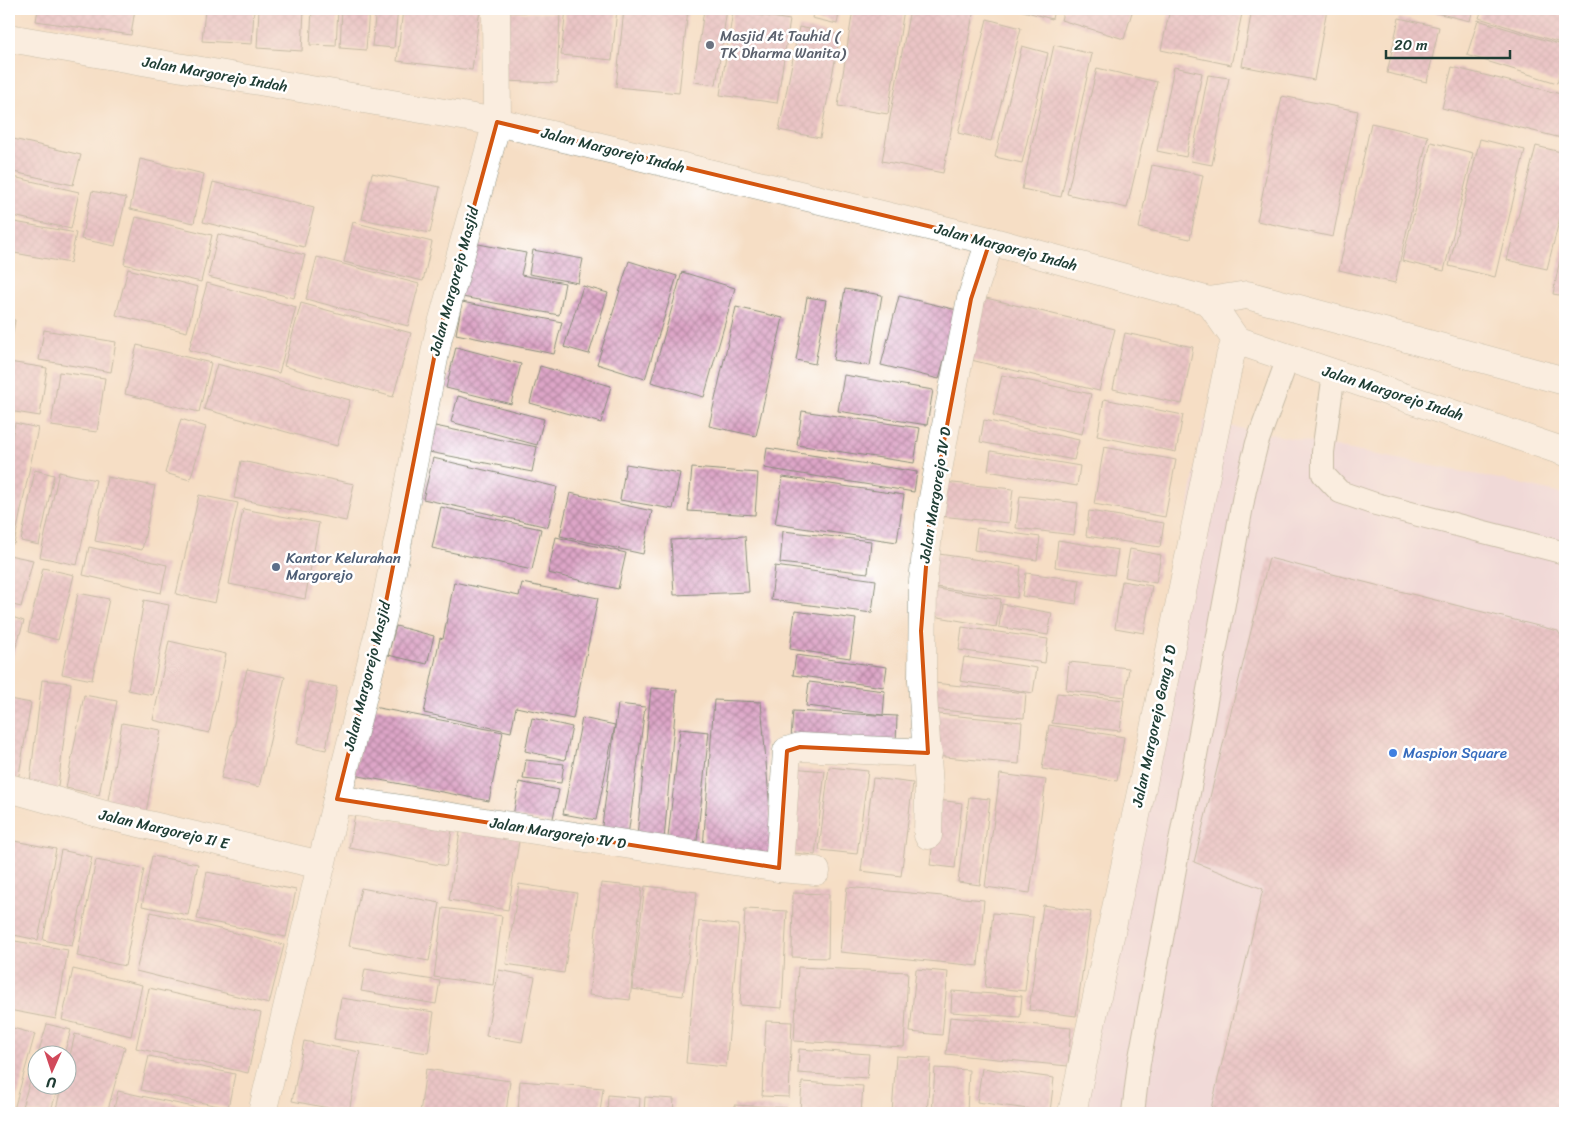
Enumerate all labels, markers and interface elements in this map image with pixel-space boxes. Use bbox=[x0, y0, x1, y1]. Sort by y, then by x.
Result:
place label: Masjid At Tauhid ( TK Dharma Wanita) bbox=[720, 23, 846, 66]
scale bar bbox=[1386, 28, 1510, 60]
text: 20 m bbox=[1394, 32, 1428, 58]
marker: Masjid At Tauhid ( TK Dharma Wanita) bbox=[704, 39, 716, 51]
street label: Jalan Margorejo Indah bbox=[139, 48, 290, 100]
street label: Jalan Margorejo Indah bbox=[538, 119, 688, 180]
street label: Jalan Margorejo Masjid bbox=[421, 203, 487, 359]
street label: Jalan Margorejo Indah bbox=[931, 215, 1080, 279]
street label: Jalan Margorejo Indah bbox=[1318, 358, 1467, 428]
street label: Jalan Margorejo IV D bbox=[911, 425, 959, 566]
place label: Kantor Kelurahan Margorejo bbox=[286, 545, 401, 588]
marker: Kantor Kelurahan Margorejo bbox=[270, 561, 282, 573]
street label: Jalan Margorejo Masjid bbox=[336, 597, 398, 754]
street label: Jalan Margorejo Gang I D bbox=[1124, 643, 1184, 810]
place label: Maspion Square bbox=[1403, 740, 1507, 766]
marker: Maspion Square bbox=[1387, 747, 1399, 759]
street label: Jalan Margorejo II E bbox=[96, 801, 233, 857]
street label: Jalan Margorejo IV D bbox=[487, 809, 628, 857]
north arrow bbox=[28, 1044, 78, 1094]
text: U bbox=[45, 1070, 57, 1095]

